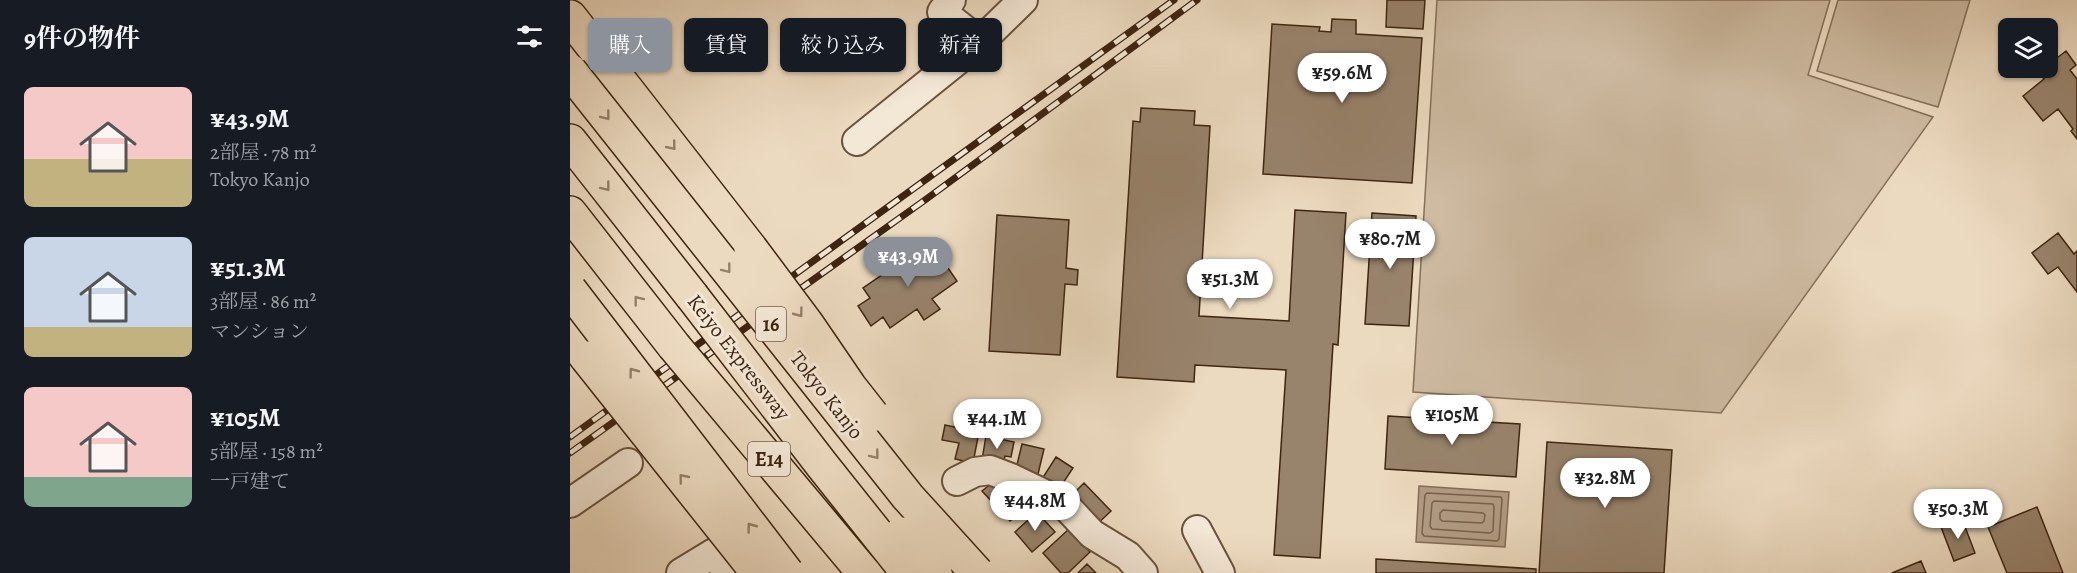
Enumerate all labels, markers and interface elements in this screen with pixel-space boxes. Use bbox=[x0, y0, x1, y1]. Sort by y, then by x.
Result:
chip: 購入 bbox=[588, 18, 672, 72]
chip: 賃貸 bbox=[684, 18, 768, 72]
chip: 絞り込み bbox=[780, 18, 906, 72]
chip: 新着 bbox=[918, 18, 1002, 72]
map controls bbox=[1998, 18, 2058, 78]
button: layers bbox=[1998, 18, 2058, 78]
icon: filters bbox=[513, 20, 546, 53]
text: 9件の物件 bbox=[24, 21, 140, 56]
pin: ¥59.6M bbox=[1293, 53, 1391, 104]
text: ¥59.6M bbox=[1312, 59, 1372, 86]
text: ¥43.9M bbox=[210, 101, 289, 136]
one-way arrow bbox=[599, 110, 610, 121]
icon: home bbox=[72, 111, 144, 183]
text: 2部屋 · 78 m² bbox=[210, 139, 317, 166]
one-way arrow bbox=[664, 139, 675, 150]
text: Tokyo Kanjo bbox=[210, 166, 310, 193]
one-way arrow bbox=[599, 180, 610, 191]
pin: ¥80.7M bbox=[1341, 219, 1439, 270]
text: ¥80.7M bbox=[1359, 225, 1421, 252]
pin: ¥43.9M bbox=[859, 237, 957, 288]
text: ¥43.9M bbox=[877, 243, 939, 270]
text: ¥51.3M bbox=[210, 250, 286, 285]
pin: ¥51.3M bbox=[1181, 259, 1279, 310]
icon: home bbox=[72, 261, 144, 333]
one-way arrow bbox=[720, 262, 731, 273]
text: ¥51.3M bbox=[1201, 265, 1259, 292]
text: 3部屋 · 86 m² bbox=[210, 288, 316, 315]
street label: Keiyo Expressway bbox=[681, 288, 797, 426]
one-way arrow bbox=[634, 296, 645, 307]
one-way arrow bbox=[791, 306, 802, 317]
road number: 16 bbox=[756, 307, 786, 341]
text: マンション bbox=[210, 318, 309, 345]
street label: Tokyo Kanjo bbox=[784, 345, 870, 445]
one-way arrow bbox=[629, 368, 640, 379]
pin: ¥105M bbox=[1410, 395, 1494, 446]
pin: ¥44.1M bbox=[948, 399, 1046, 450]
text: ¥105M bbox=[210, 400, 280, 435]
text: ¥105M bbox=[1425, 401, 1479, 428]
text: ¥44.1M bbox=[967, 405, 1027, 432]
icon: home bbox=[72, 411, 144, 483]
text: 5部屋 · 158 m² bbox=[210, 438, 323, 465]
road number: E14 bbox=[748, 442, 790, 476]
one-way arrow bbox=[867, 448, 878, 459]
pin: ¥32.8M bbox=[1556, 458, 1654, 509]
text: ¥32.8M bbox=[1574, 464, 1636, 491]
text: 一戸建て bbox=[210, 468, 290, 495]
one-way arrow bbox=[679, 474, 690, 485]
pin: ¥44.8M bbox=[986, 481, 1084, 532]
text: ¥44.8M bbox=[1004, 487, 1066, 514]
pin: ¥50.3M bbox=[1909, 489, 2007, 540]
text: ¥50.3M bbox=[1928, 495, 1989, 522]
one-way arrow bbox=[748, 522, 759, 533]

